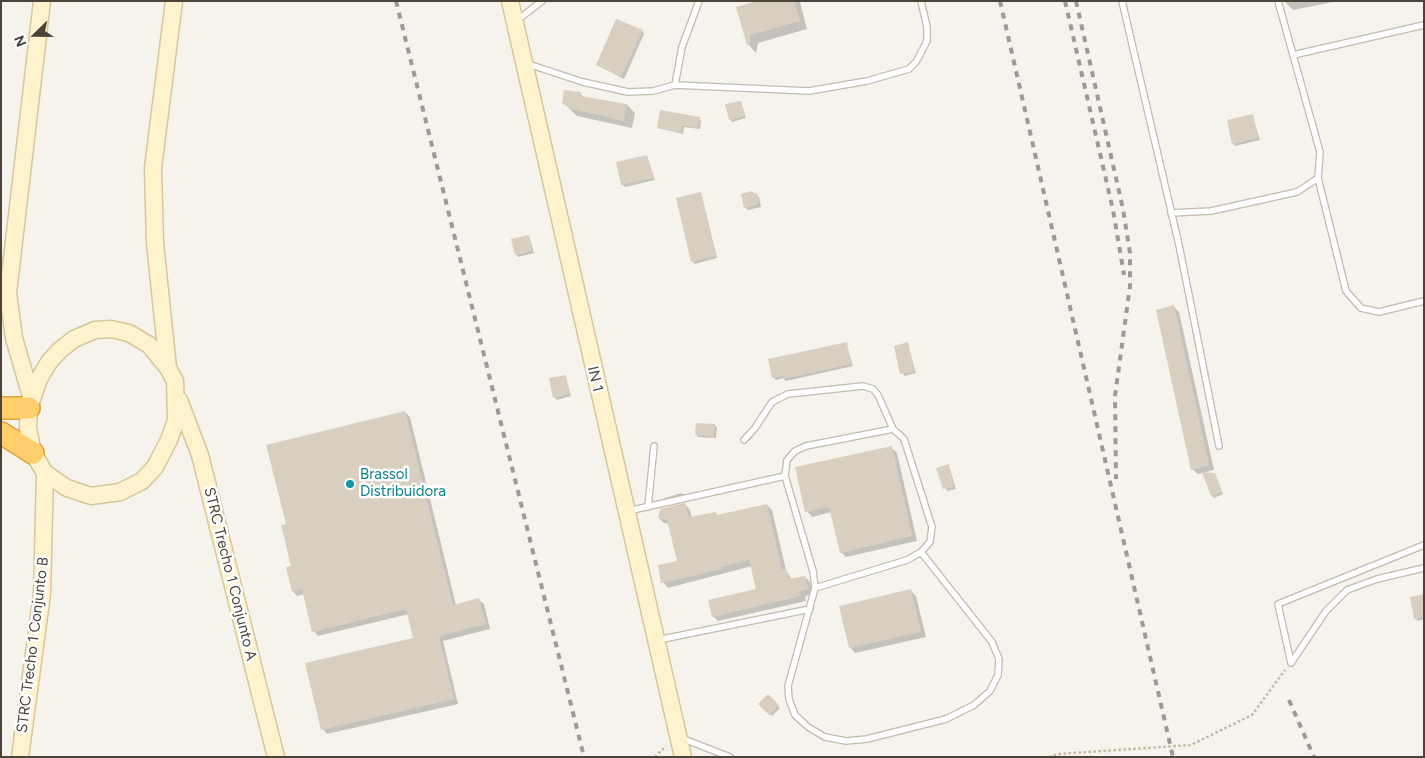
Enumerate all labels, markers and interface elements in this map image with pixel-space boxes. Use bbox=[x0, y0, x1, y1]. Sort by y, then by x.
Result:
north arrow bbox=[10, 10, 60, 60]
text: N bbox=[11, 33, 31, 49]
street label: IN 1 bbox=[583, 365, 607, 393]
place label: Brassol Distribuidora bbox=[360, 466, 446, 501]
marker: Brassol Distribuidora bbox=[344, 478, 356, 490]
street label: STRC Trecho 1 Conjunto A bbox=[200, 486, 260, 662]
street label: STRC Trecho 1 Conjunto B bbox=[13, 556, 53, 734]

